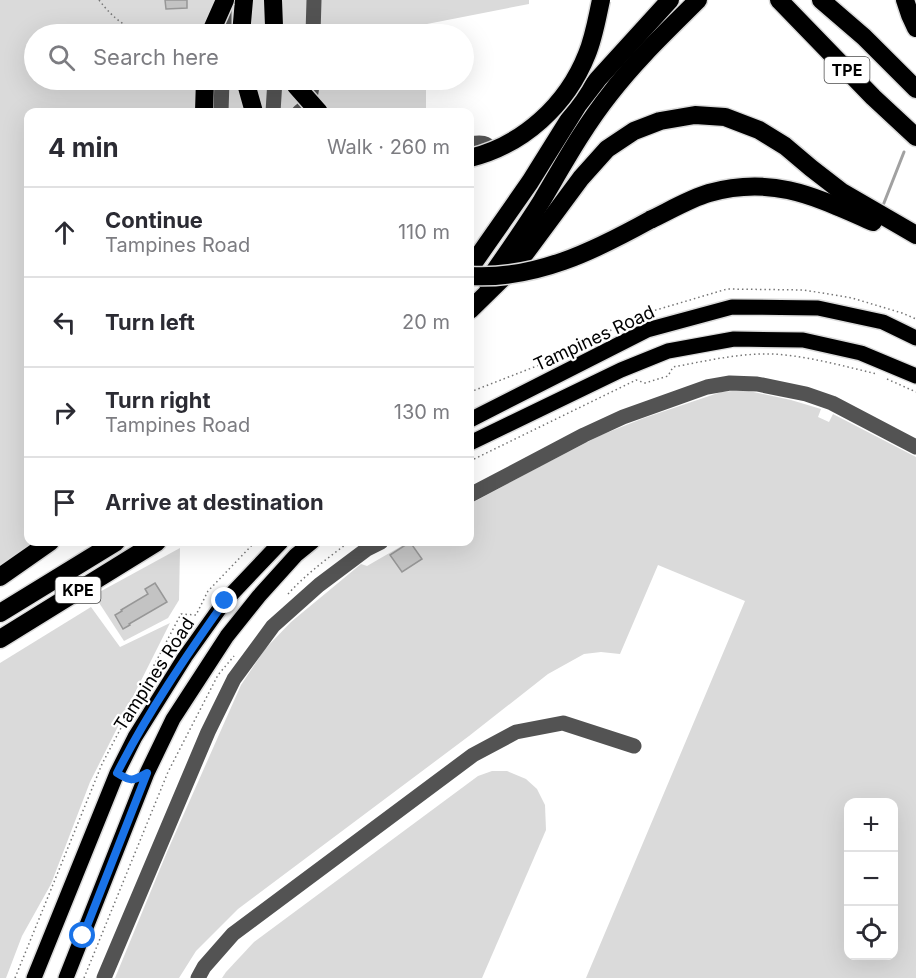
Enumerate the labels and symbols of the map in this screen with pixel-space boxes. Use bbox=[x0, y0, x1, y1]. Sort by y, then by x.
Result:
road number: TPE bbox=[824, 57, 870, 83]
street label: Tampines Road bbox=[530, 301, 658, 375]
road number: KPE bbox=[56, 577, 100, 603]
route end bbox=[211, 587, 237, 613]
street label: Tampines Road bbox=[110, 613, 198, 735]
route start bbox=[69, 922, 95, 948]

